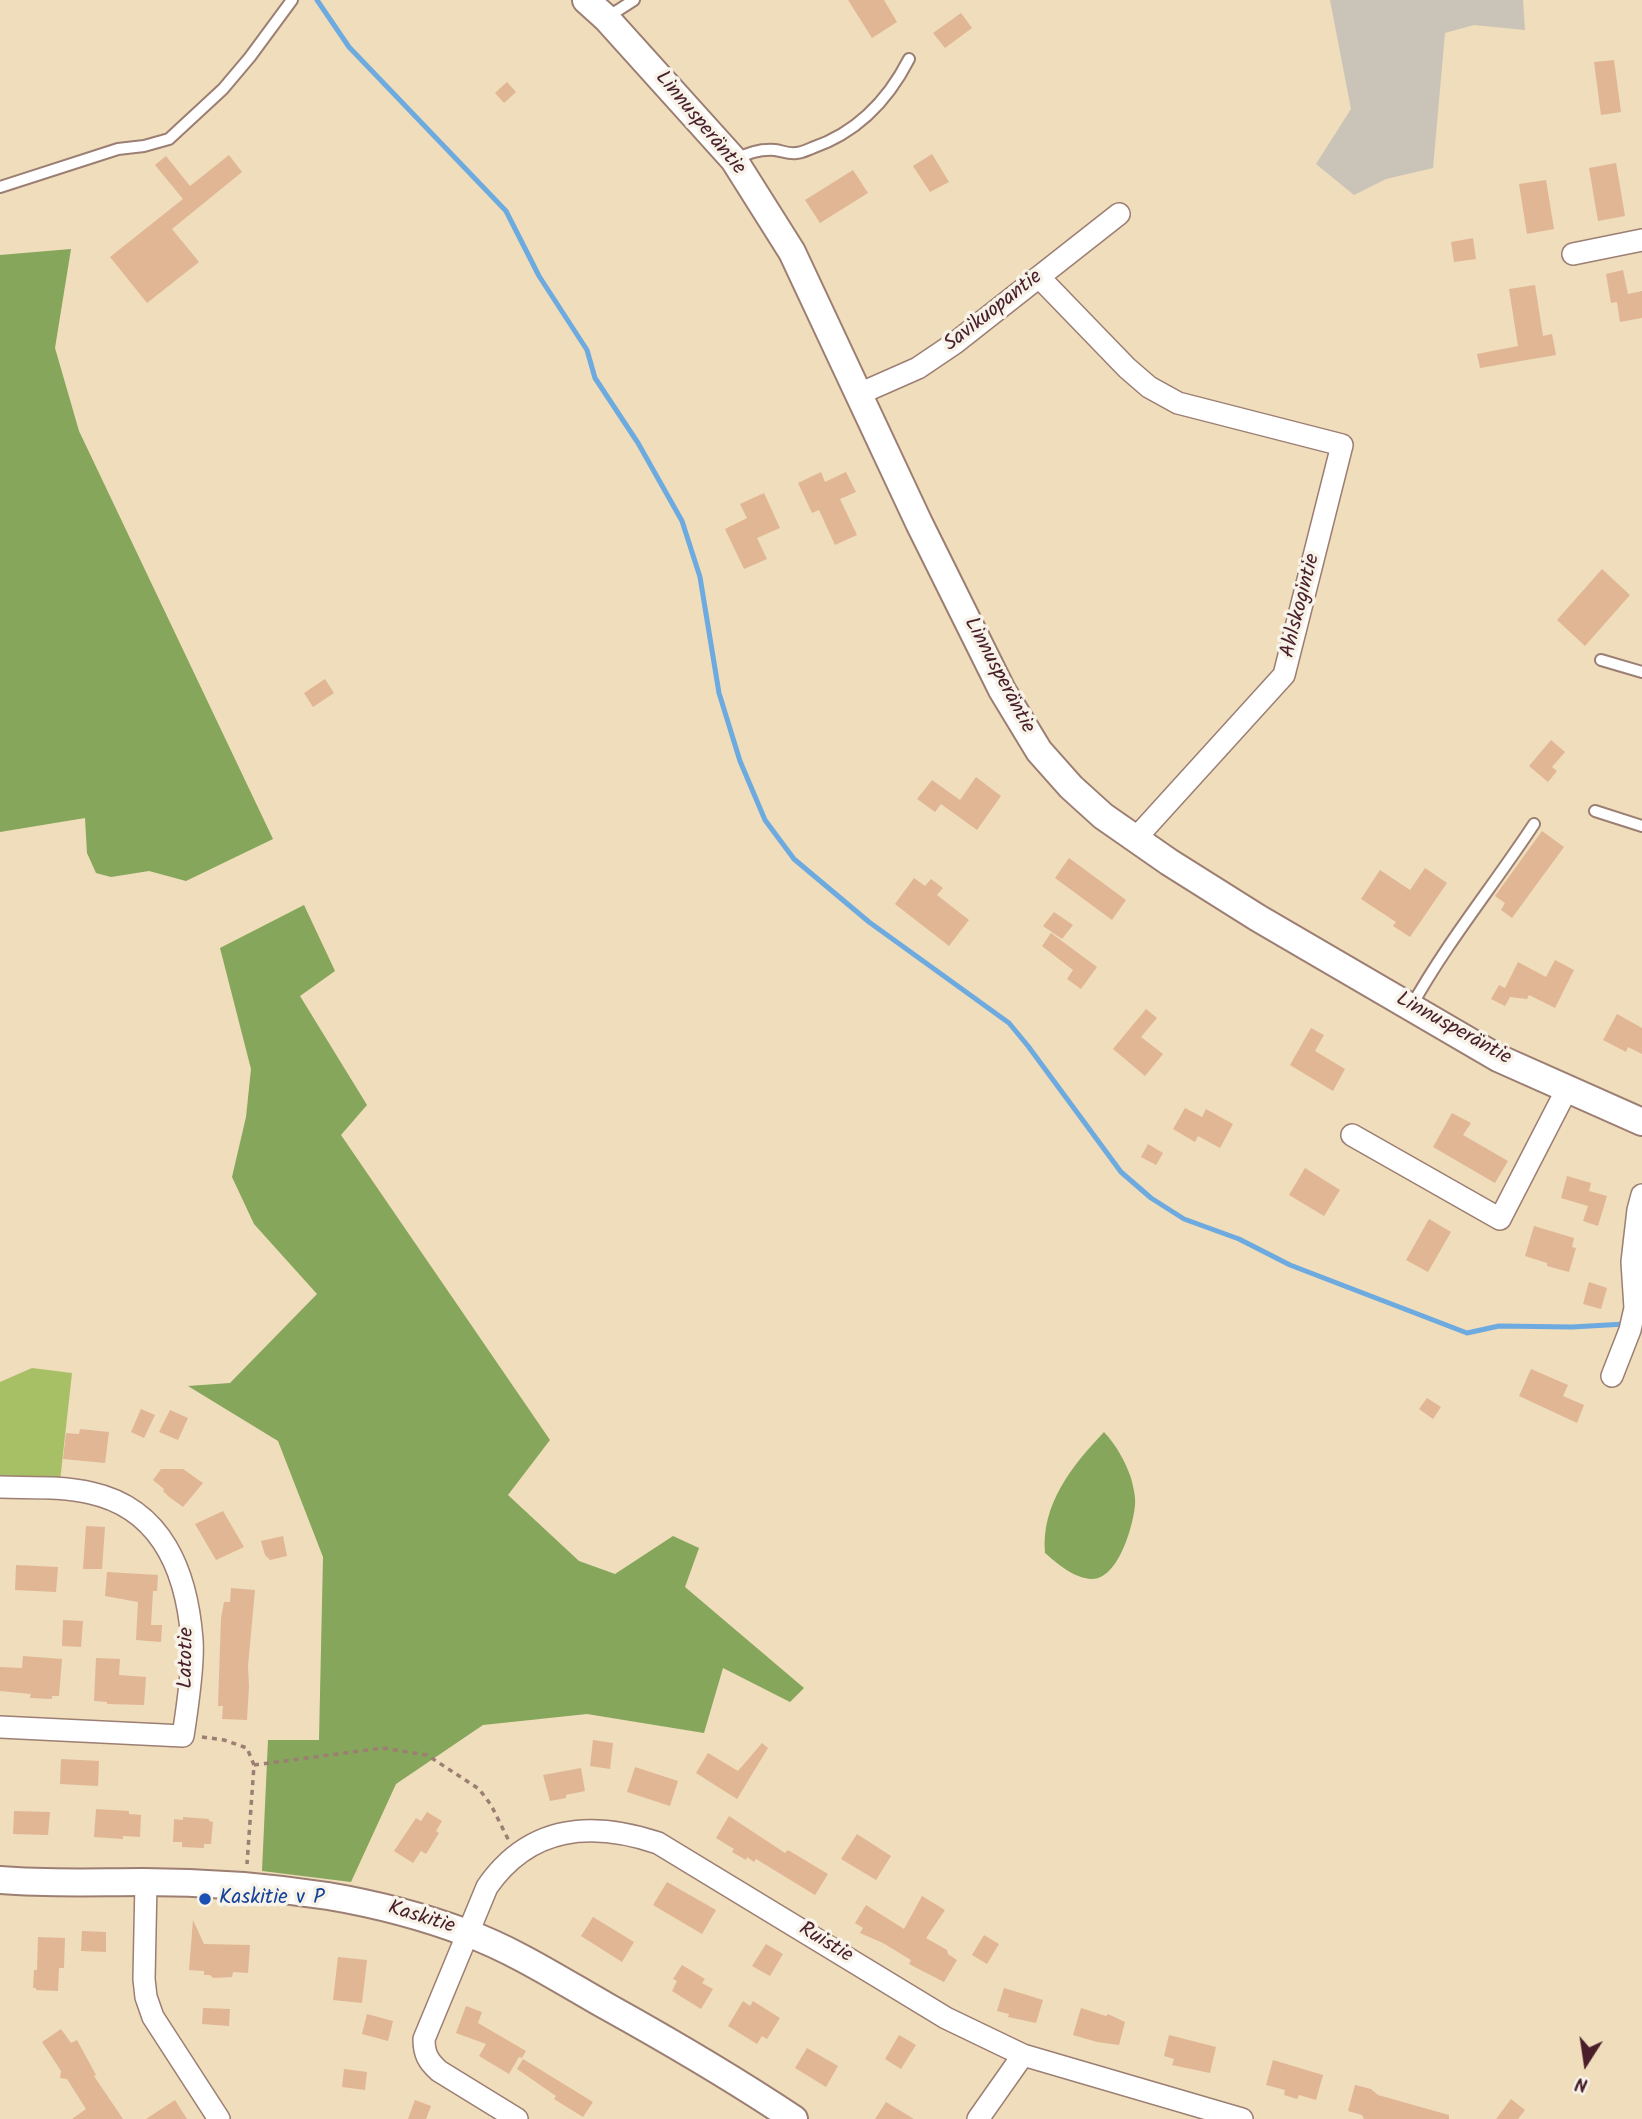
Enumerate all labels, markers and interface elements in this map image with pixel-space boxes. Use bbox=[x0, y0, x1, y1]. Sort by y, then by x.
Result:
street label: Linnusperäntie bbox=[648, 67, 750, 181]
street label: Savikuopantie bbox=[940, 266, 1048, 358]
street label: Ahlskogintie bbox=[1277, 551, 1327, 661]
street label: Linnusperäntie bbox=[957, 614, 1039, 738]
street label: Linnusperäntie bbox=[1391, 988, 1515, 1072]
street label: Latotie bbox=[175, 1627, 201, 1689]
place label: Kaskitie v P bbox=[219, 1886, 325, 1912]
marker: Kaskitie v P bbox=[197, 1891, 213, 1907]
street label: Kaskitie bbox=[385, 1897, 457, 1941]
street label: Ruistie bbox=[793, 1918, 857, 1970]
north arrow bbox=[1551, 2028, 1621, 2098]
text: N bbox=[1573, 2068, 1591, 2099]

